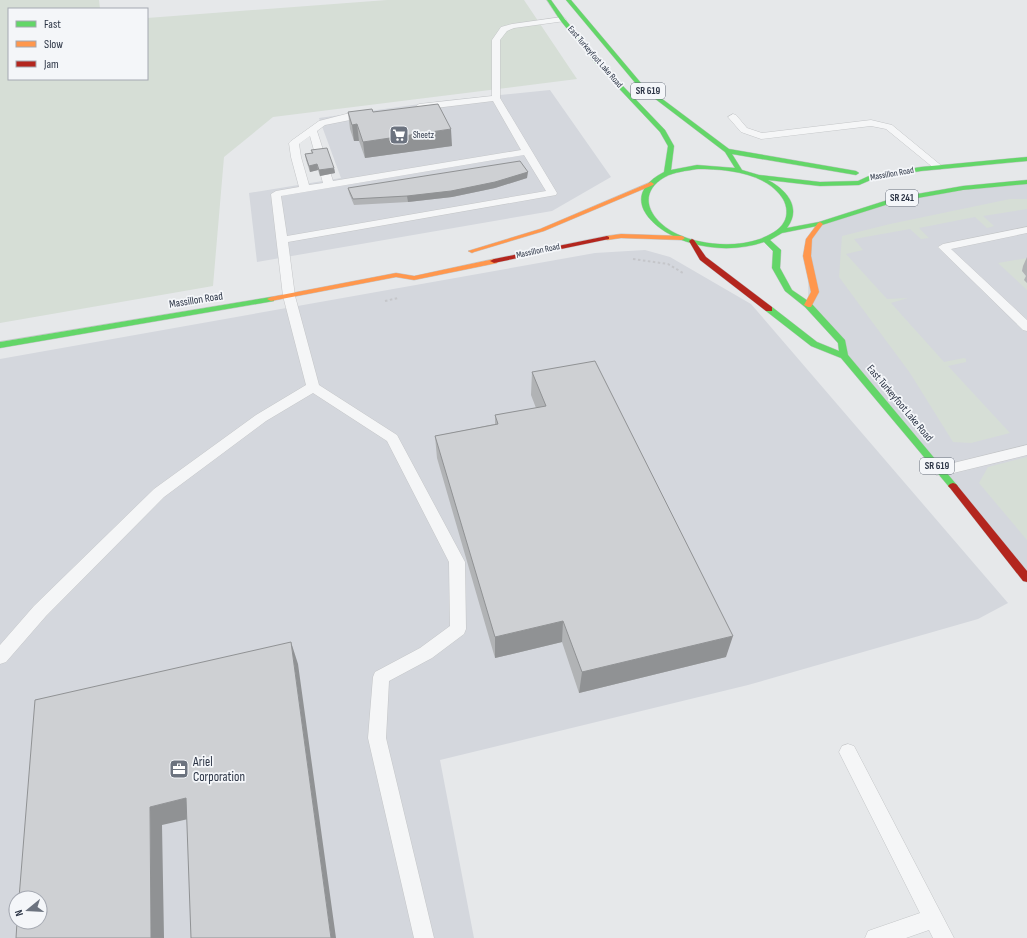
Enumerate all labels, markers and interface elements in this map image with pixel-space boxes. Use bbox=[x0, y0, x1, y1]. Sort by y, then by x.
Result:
legend bbox=[8, 8, 148, 80]
text: Fast bbox=[44, 17, 61, 32]
street label: East Turkeyfoot Lake Road bbox=[565, 24, 625, 90]
text: Slow bbox=[44, 37, 63, 52]
text: Jam bbox=[43, 57, 59, 72]
road number: SR 619 bbox=[631, 83, 665, 99]
supermarket icon: Sheetz bbox=[388, 124, 410, 146]
place label: Sheetz bbox=[413, 130, 435, 141]
street label: Massillon Road bbox=[869, 165, 915, 183]
road number: SR 241 bbox=[886, 190, 918, 206]
street label: Massillon Road bbox=[515, 241, 561, 261]
street label: Massillon Road bbox=[168, 289, 224, 311]
street label: East Turkeyfoot Lake Road bbox=[864, 362, 936, 444]
road number: SR 619 bbox=[920, 458, 954, 474]
place label: Ariel Corporation bbox=[192, 754, 245, 785]
office icon: Ariel Corporation bbox=[168, 758, 190, 780]
north arrow bbox=[8, 890, 48, 930]
text: N bbox=[12, 908, 26, 918]

